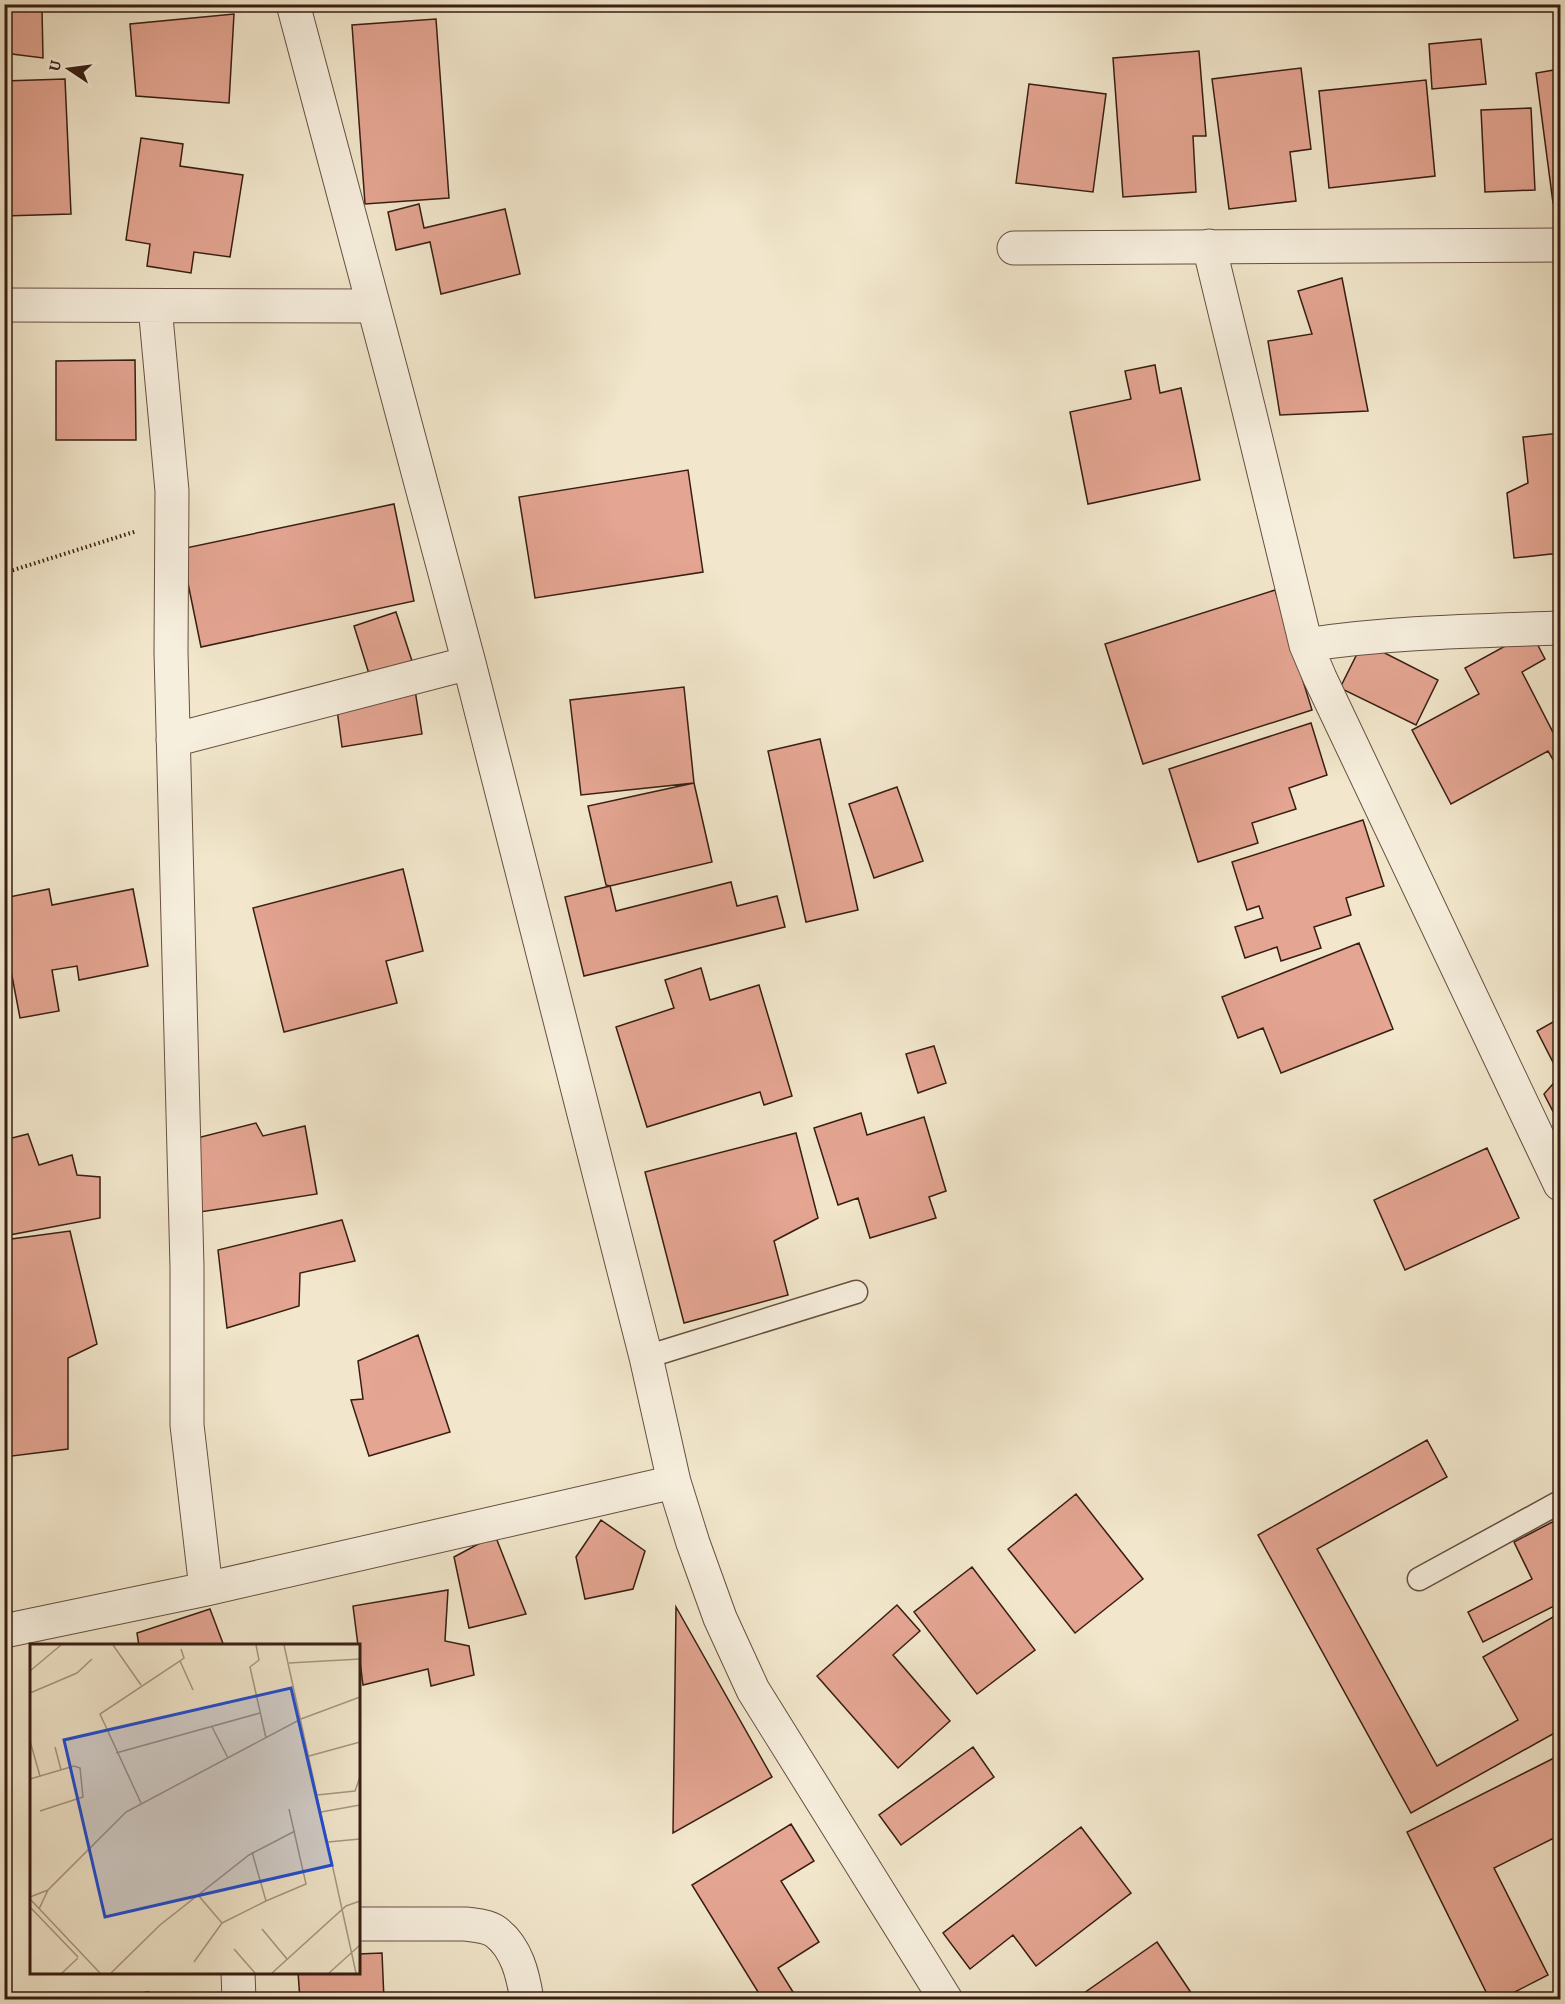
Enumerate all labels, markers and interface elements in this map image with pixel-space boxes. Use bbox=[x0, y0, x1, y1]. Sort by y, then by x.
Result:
north arrow bbox=[39, 39, 99, 99]
text: U bbox=[43, 58, 67, 73]
inset map bbox=[30, 1644, 360, 1974]

